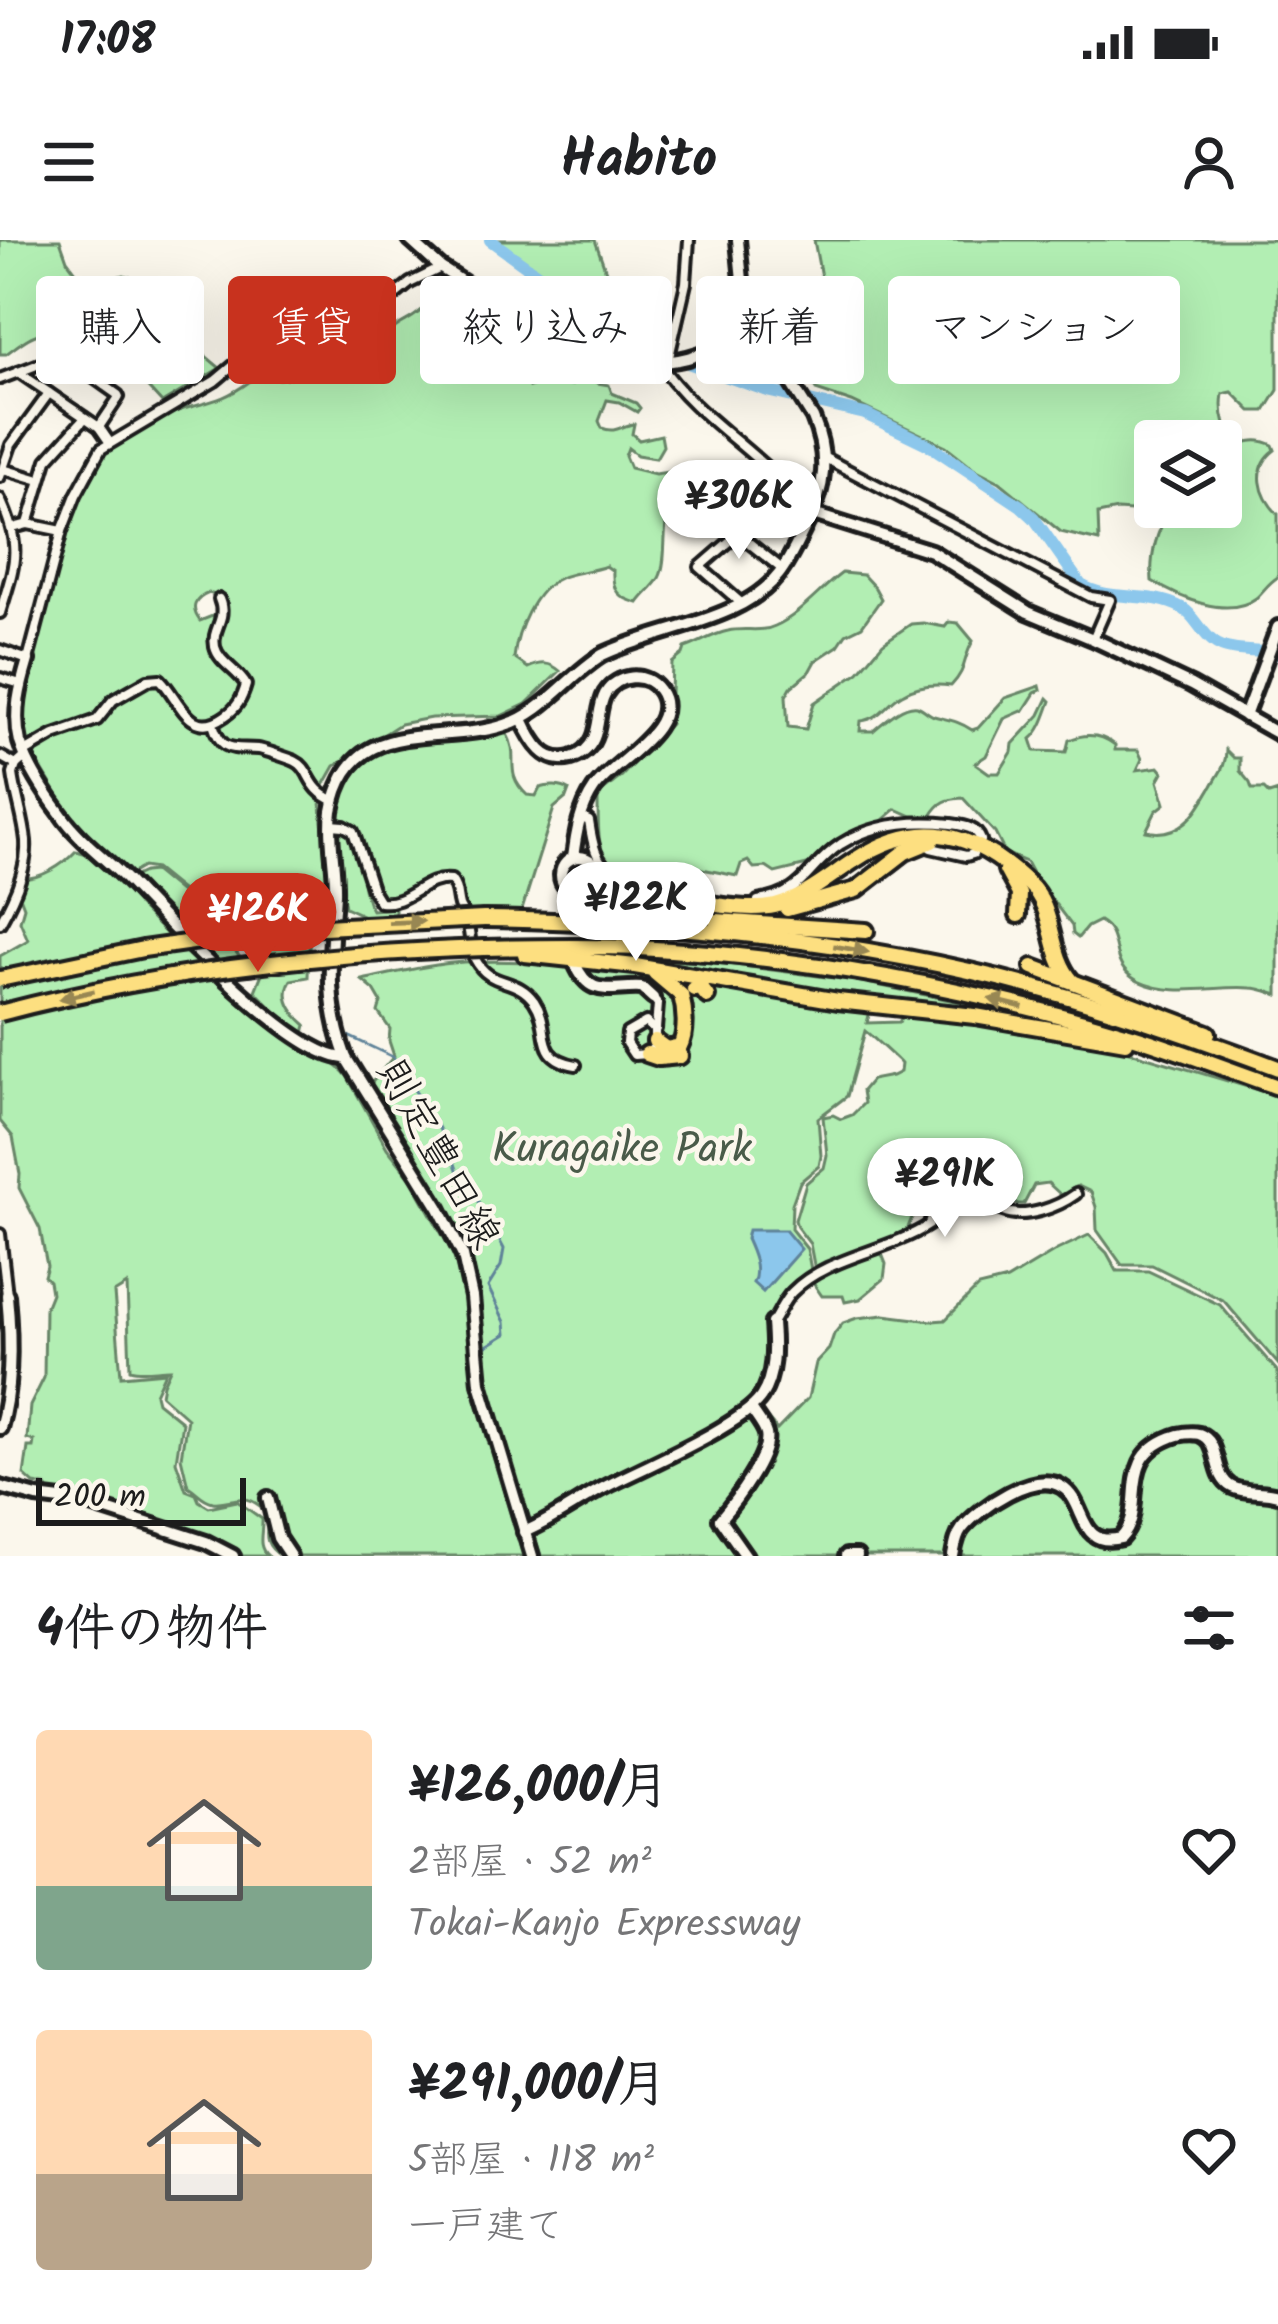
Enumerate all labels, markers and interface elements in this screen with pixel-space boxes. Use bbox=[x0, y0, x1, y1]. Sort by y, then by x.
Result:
text: 17:08 bbox=[60, 6, 156, 78]
text: Habito bbox=[561, 119, 717, 205]
icon: menu bbox=[36, 129, 102, 195]
icon: person bbox=[1176, 129, 1242, 195]
chip: 購入 bbox=[36, 276, 204, 384]
chip: 賃貸 bbox=[228, 276, 396, 384]
chip: 絞り込み bbox=[420, 276, 672, 384]
chip: 新着 bbox=[696, 276, 864, 384]
chip: マンション bbox=[888, 276, 1180, 384]
map controls bbox=[1134, 420, 1242, 528]
button: layers bbox=[1134, 420, 1242, 528]
pin: ¥306K bbox=[655, 460, 823, 562]
text: ¥306K bbox=[684, 468, 794, 530]
pin: ¥122K bbox=[552, 862, 720, 964]
text: ¥122K bbox=[584, 870, 688, 932]
pin: ¥126K bbox=[174, 873, 342, 975]
text: ¥126K bbox=[206, 881, 310, 943]
one-way arrow bbox=[388, 912, 426, 931]
one-way arrow bbox=[833, 940, 870, 959]
one-way arrow bbox=[57, 986, 95, 1005]
one-way arrow bbox=[987, 993, 1024, 1012]
street label: 則定豊田線 bbox=[357, 1046, 517, 1262]
park label: Kuragaike Park bbox=[492, 1117, 752, 1184]
pin: ¥291K bbox=[861, 1138, 1029, 1240]
text: ¥291K bbox=[894, 1146, 996, 1208]
scale bar bbox=[36, 1472, 246, 1525]
text: 200 m bbox=[54, 1472, 146, 1525]
text: 4件の物件 bbox=[36, 1590, 268, 1671]
icon: filters bbox=[1176, 1595, 1242, 1661]
text: ¥126,000/月 bbox=[408, 1748, 669, 1829]
icon: home bbox=[132, 1778, 276, 1922]
icon: heart bbox=[1176, 1817, 1242, 1883]
text: 2部屋 · 52 m² bbox=[408, 1833, 651, 1895]
text: Tokai-Kanjo Expressway bbox=[408, 1895, 800, 1957]
text: ¥291,000/月 bbox=[408, 2046, 668, 2127]
icon: home bbox=[132, 2078, 276, 2222]
icon: heart bbox=[1176, 2117, 1242, 2183]
text: 5部屋 · 118 m² bbox=[408, 2131, 654, 2193]
text: 一戸建て bbox=[408, 2197, 564, 2259]

